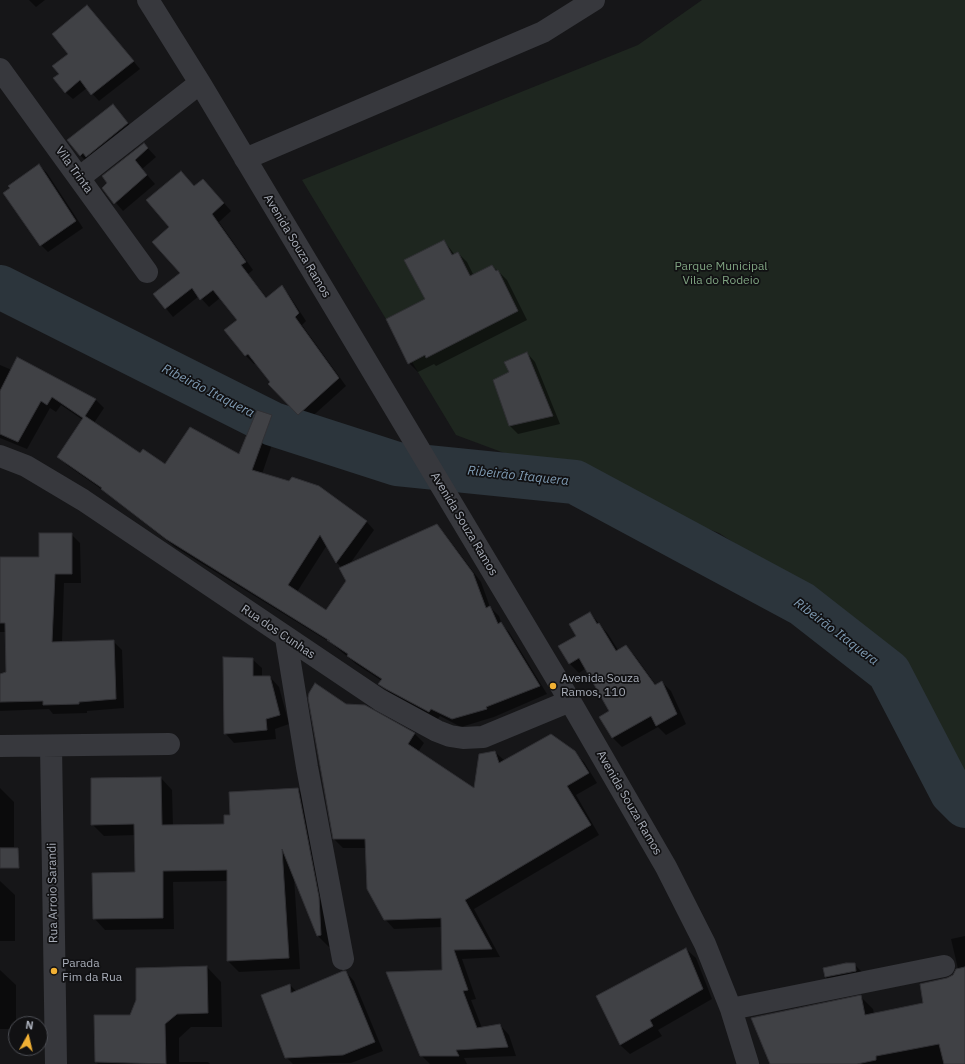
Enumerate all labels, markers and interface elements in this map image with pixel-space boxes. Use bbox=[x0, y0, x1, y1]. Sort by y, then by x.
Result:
street label: Vila Trinta bbox=[52, 144, 96, 196]
street label: Avenida Souza Ramos bbox=[260, 192, 334, 300]
park label: Parque Municipal Vila do Rodeio bbox=[674, 260, 768, 288]
water label: Ribeirão Itaquera bbox=[159, 361, 257, 421]
water label: Ribeirão Itaquera bbox=[467, 463, 569, 489]
street label: Avenida Souza Ramos bbox=[427, 470, 501, 578]
water label: Ribeirão Itaquera bbox=[791, 595, 881, 669]
street label: Rua dos Cunhas bbox=[238, 602, 318, 662]
place label: Avenida Souza Ramos, 110 bbox=[561, 672, 639, 700]
marker: Avenida Souza Ramos, 110 bbox=[548, 681, 558, 691]
street label: Avenida Souza Ramos bbox=[593, 748, 665, 858]
street label: Rua Arroio Sarandi bbox=[45, 843, 61, 943]
place label: Parada Fim da Rua bbox=[62, 957, 122, 985]
marker: Parada Fim da Rua bbox=[49, 966, 59, 976]
north arrow bbox=[8, 1016, 48, 1056]
text: N bbox=[25, 1018, 34, 1033]

